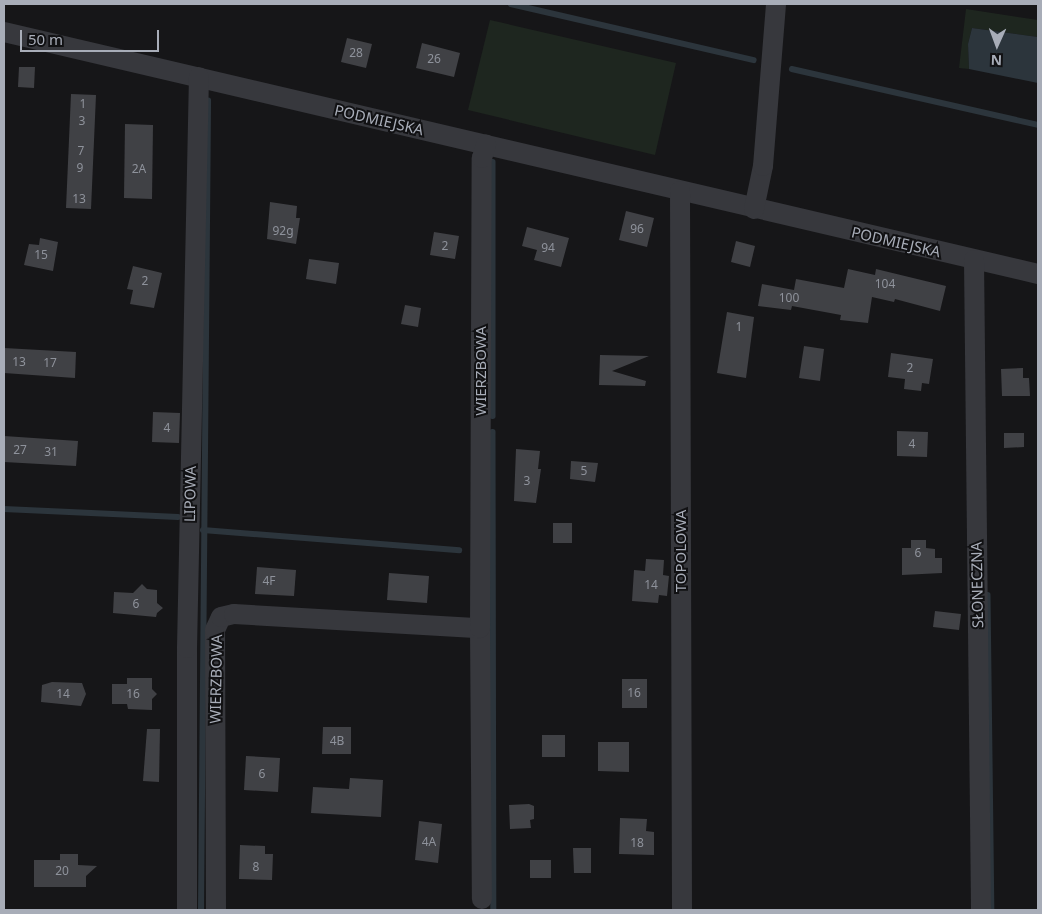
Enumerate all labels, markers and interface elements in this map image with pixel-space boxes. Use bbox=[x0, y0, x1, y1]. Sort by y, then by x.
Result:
scale bar bbox=[22, 20, 161, 52]
north arrow bbox=[972, 20, 1022, 70]
text: 50 m bbox=[28, 29, 63, 49]
house number: 28 bbox=[349, 46, 363, 60]
text: N bbox=[990, 51, 1002, 70]
house number: 26 bbox=[427, 52, 441, 66]
house number: 1 bbox=[80, 97, 86, 111]
street label: PODMIEJSKA bbox=[333, 101, 425, 139]
house number: 3 bbox=[79, 114, 85, 128]
house number: 7 bbox=[78, 144, 84, 158]
house number: 9 bbox=[77, 161, 83, 175]
house number: 2A bbox=[132, 162, 146, 176]
house number: 13 bbox=[72, 192, 86, 206]
house number: 96 bbox=[630, 222, 644, 236]
street label: PODMIEJSKA bbox=[850, 223, 942, 261]
house number: 92g bbox=[272, 224, 294, 238]
house number: 2 bbox=[442, 239, 448, 253]
house number: 94 bbox=[541, 241, 555, 255]
house number: 15 bbox=[34, 248, 48, 262]
house number: 2 bbox=[142, 274, 148, 288]
house number: 104 bbox=[875, 277, 895, 291]
house number: 100 bbox=[779, 291, 799, 305]
house number: 1 bbox=[736, 320, 742, 334]
street label: WIERZBOWA bbox=[472, 326, 490, 416]
house number: 13 bbox=[12, 355, 26, 369]
house number: 17 bbox=[43, 356, 57, 370]
house number: 2 bbox=[907, 361, 913, 375]
house number: 4 bbox=[164, 421, 170, 435]
house number: 4 bbox=[909, 437, 915, 451]
house number: 27 bbox=[13, 443, 27, 457]
house number: 31 bbox=[44, 445, 58, 459]
house number: 5 bbox=[581, 464, 587, 478]
street label: LIPOWA bbox=[181, 466, 199, 522]
house number: 3 bbox=[524, 474, 530, 488]
street label: TOPOLOWA bbox=[672, 510, 690, 592]
street label: SŁONECZNA bbox=[967, 542, 987, 628]
house number: 6 bbox=[915, 546, 921, 560]
house number: 4F bbox=[262, 574, 276, 588]
house number: 14 bbox=[644, 578, 658, 592]
house number: 6 bbox=[133, 597, 139, 611]
street label: WIERZBOWA bbox=[206, 634, 226, 724]
house number: 16 bbox=[627, 686, 641, 700]
house number: 14 bbox=[56, 687, 70, 701]
house number: 16 bbox=[126, 687, 140, 701]
house number: 4B bbox=[330, 734, 344, 748]
house number: 6 bbox=[259, 767, 265, 781]
house number: 4A bbox=[422, 835, 436, 849]
house number: 18 bbox=[630, 836, 644, 850]
house number: 8 bbox=[253, 860, 259, 874]
house number: 20 bbox=[55, 864, 69, 878]

